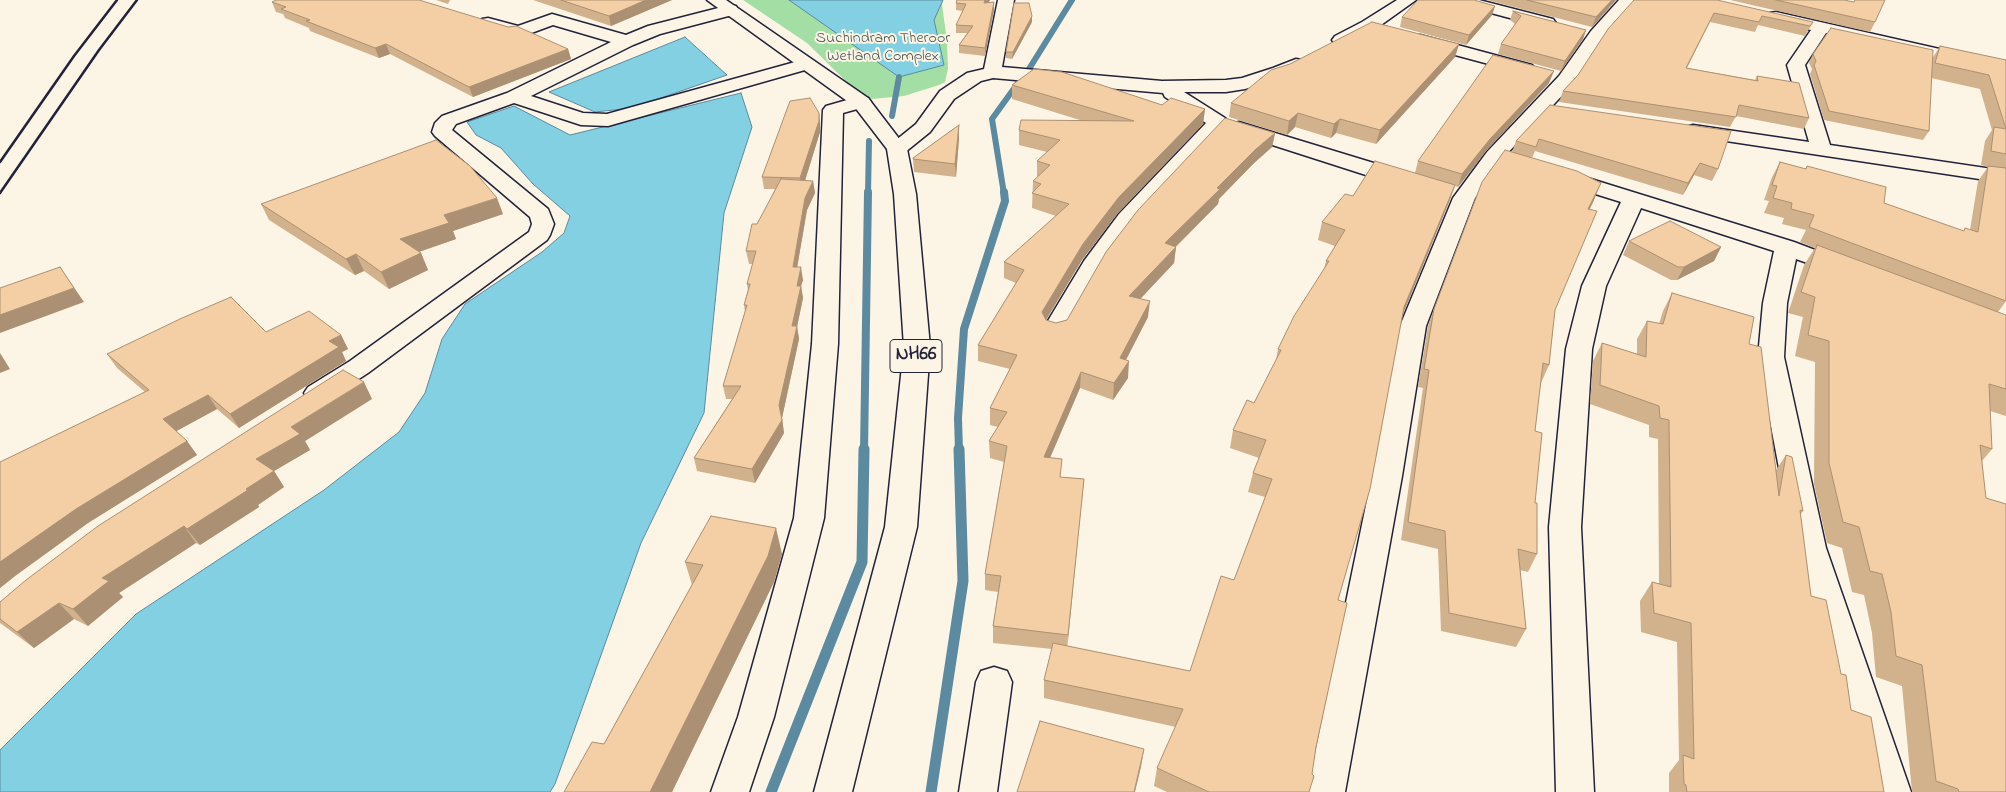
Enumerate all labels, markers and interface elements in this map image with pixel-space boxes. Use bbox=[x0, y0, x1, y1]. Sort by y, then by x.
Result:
park label: Suchindram Theroor Wetland Complex bbox=[816, 29, 950, 67]
road number: NH66 bbox=[890, 340, 942, 372]

